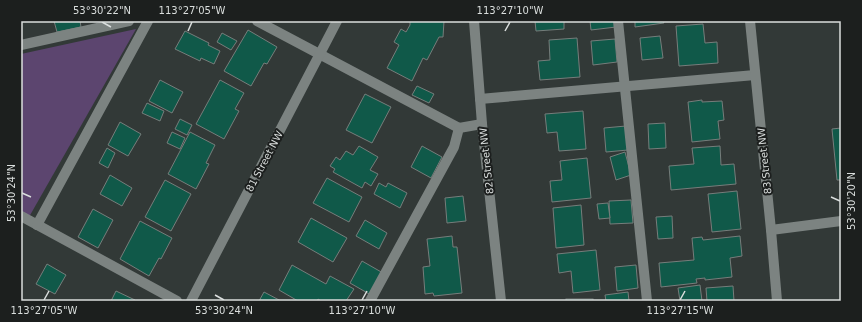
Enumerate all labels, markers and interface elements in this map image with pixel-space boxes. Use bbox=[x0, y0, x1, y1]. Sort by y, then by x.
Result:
text: 53°30'22"N bbox=[73, 5, 131, 16]
text: 113°27'05"W bbox=[159, 5, 225, 16]
text: 113°27'10"W bbox=[477, 5, 543, 16]
street label: 82 Street NW bbox=[478, 127, 495, 195]
street label: 83 Street NW bbox=[756, 127, 773, 195]
street label: 81 Street NW bbox=[244, 129, 285, 193]
text: 53°30'24"N bbox=[6, 164, 17, 222]
text: 53°30'20"N bbox=[846, 172, 857, 230]
text: 113°27'05"W bbox=[11, 305, 77, 316]
text: 53°30'24"N bbox=[195, 305, 253, 316]
text: 113°27'10"W bbox=[329, 305, 395, 316]
text: 113°27'15"W bbox=[647, 305, 713, 316]

